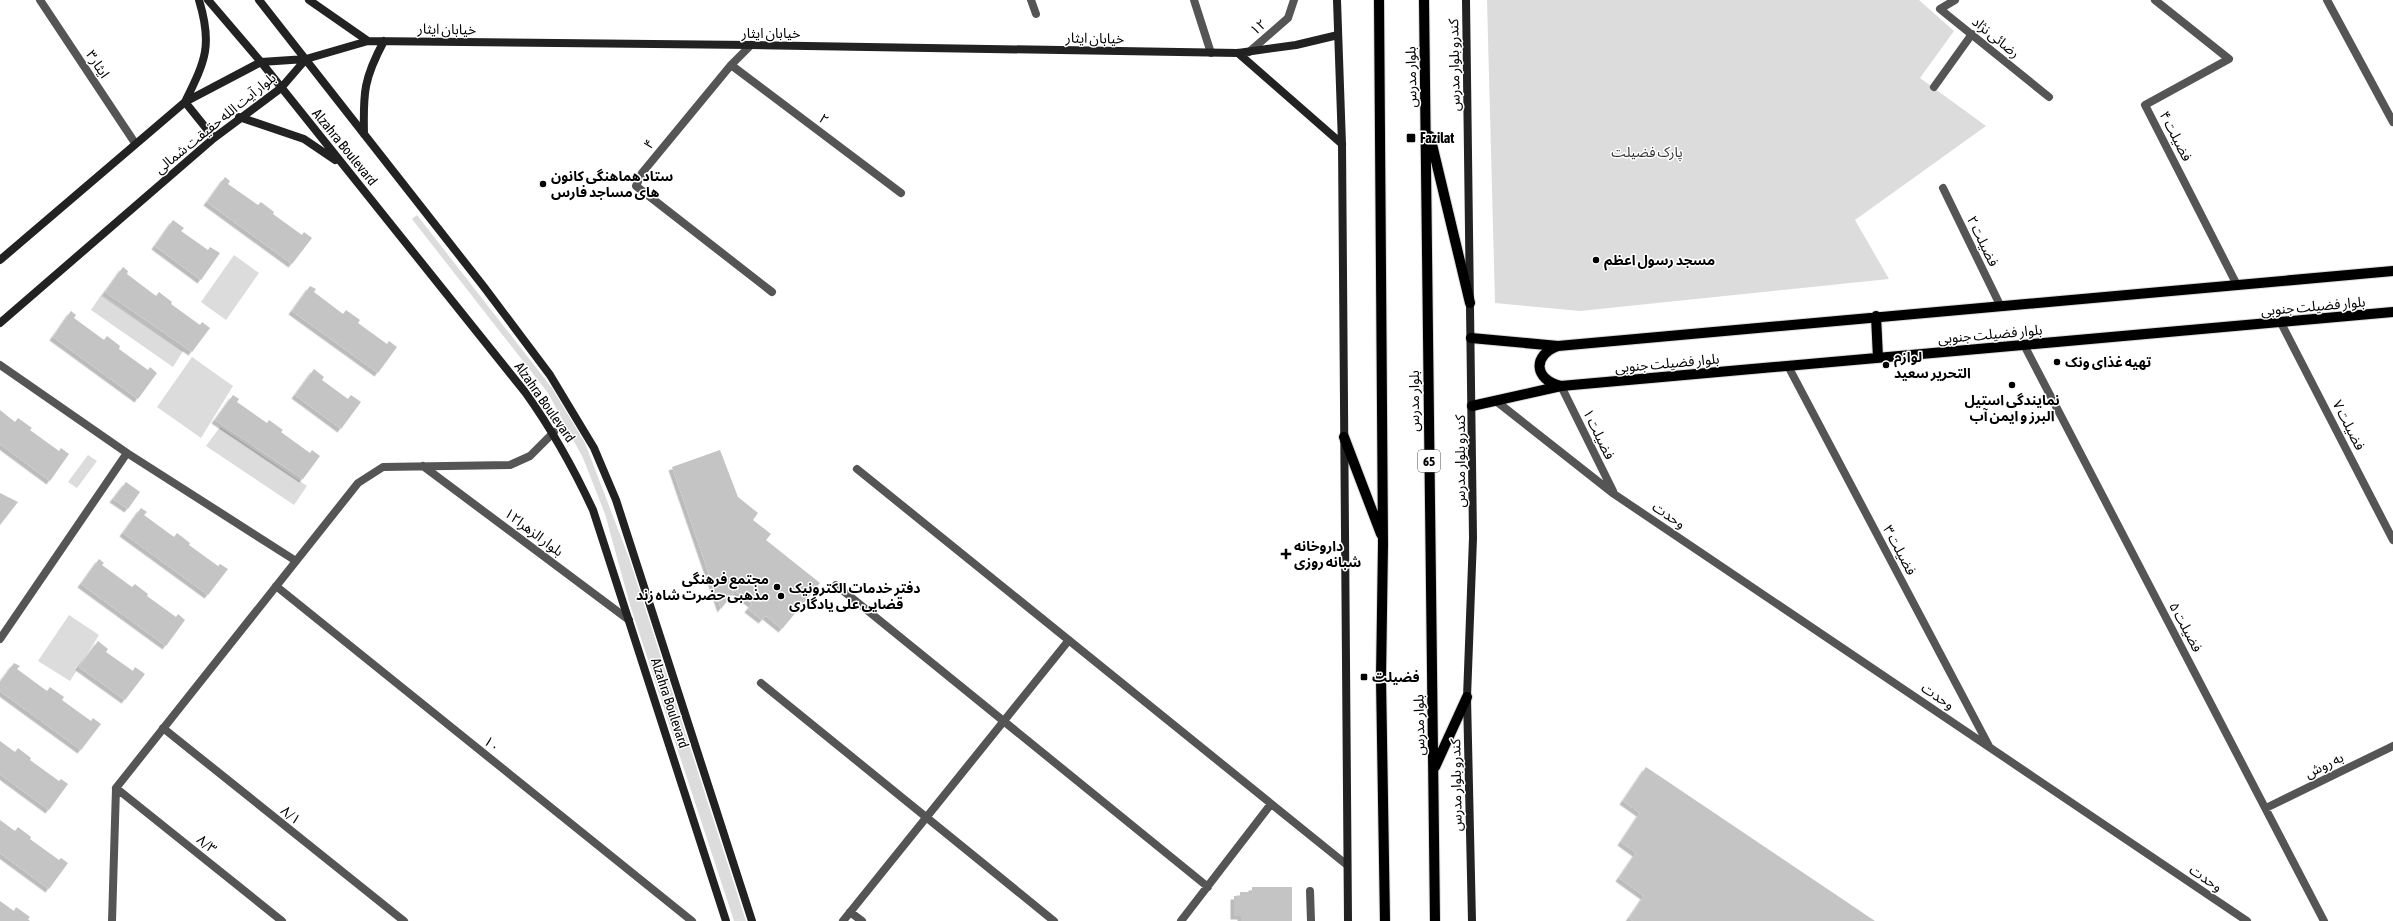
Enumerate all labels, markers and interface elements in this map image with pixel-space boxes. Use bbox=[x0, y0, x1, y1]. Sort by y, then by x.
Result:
street label: رضائی نژاد bbox=[1968, 13, 2023, 62]
street label: ۱۲ bbox=[1247, 16, 1269, 38]
street label: کندرو بلوار مدرس bbox=[1445, 18, 1464, 112]
street label: خیابان ایثار bbox=[416, 20, 477, 39]
street label: خیابان ایثار bbox=[741, 25, 800, 42]
street label: خیابان ایثار bbox=[1064, 29, 1125, 48]
street label: بلوار مدرس bbox=[1402, 46, 1421, 108]
street label: ایثار۳ bbox=[82, 47, 113, 81]
street label: بلوار آیت الله حقیقت شمالی bbox=[151, 69, 280, 178]
street label: Alzahra Boulevard bbox=[309, 105, 381, 189]
street label: فضیلت ۴ bbox=[2157, 108, 2195, 164]
street label: ۲ bbox=[816, 110, 832, 128]
place label: Fazilat bbox=[1420, 130, 1454, 146]
marker: Fazilat bbox=[1405, 132, 1417, 144]
street label: ۴ bbox=[640, 136, 658, 152]
park label: پارک فضیلت bbox=[1611, 144, 1683, 162]
place label: ستاد هماهنگی کانون های مساجد فارس bbox=[551, 168, 673, 201]
marker: ستاد هماهنگی کانون های مساجد فارس bbox=[538, 179, 548, 189]
street label: فضیلت ۲ bbox=[1964, 213, 2002, 269]
place label: مسجد رسول اعظم bbox=[1604, 252, 1715, 271]
marker: مسجد رسول اعظم bbox=[1591, 255, 1601, 265]
street label: بلوار فضیلت جنوبی bbox=[2260, 293, 2366, 320]
street label: بلوار فضیلت جنوبی bbox=[1937, 321, 2043, 348]
place label: لوازم التحریر سعید bbox=[1894, 349, 1971, 382]
street label: بلوار فضیلت جنوبی bbox=[1614, 350, 1720, 377]
place label: تهیه غذای ونک bbox=[2065, 354, 2151, 370]
marker: تهیه غذای ونک bbox=[2052, 357, 2062, 367]
street label: Alzahra Boulevard bbox=[512, 359, 578, 445]
marker: لوازم التحریر سعید bbox=[1881, 360, 1891, 370]
street label: بلوار مدرس bbox=[1406, 370, 1423, 432]
marker: نمایندگی استيل البرز و ایمن آب bbox=[2007, 380, 2017, 390]
place label: نمایندگی استيل البرز و ایمن آب bbox=[1964, 392, 2060, 425]
street label: فضیلت ۷ bbox=[2330, 397, 2368, 453]
street label: فضیلت ۱ bbox=[1580, 406, 1618, 462]
street label: کندرو بلوار مدرس bbox=[1452, 414, 1469, 507]
road number: 65 bbox=[1418, 450, 1440, 472]
street label: وحدت bbox=[1649, 498, 1688, 532]
street label: بلوار الزهرا۱۲ bbox=[501, 505, 567, 560]
street label: فضیلت ۳ bbox=[1880, 522, 1920, 578]
place label: داروخانه شبانه روزی bbox=[1294, 538, 1361, 571]
marker: داروخانه شبانه روزی bbox=[1281, 549, 1291, 559]
place label: مجتمع فرهنگی مذهبی حضرت شاه زند bbox=[636, 571, 769, 604]
place label: دفتر خدمات الکترونیک قضایی علی یادگاری bbox=[789, 580, 921, 613]
marker: مجتمع فرهنگی مذهبی حضرت شاه زند bbox=[772, 582, 782, 592]
marker: دفتر خدمات الکترونیک قضایی علی یادگاری bbox=[776, 591, 786, 601]
street label: فضیلت ۵ bbox=[2166, 599, 2206, 655]
street label: Alzahra Boulevard bbox=[648, 656, 692, 750]
place label: فضیلت bbox=[1372, 669, 1420, 685]
marker: فضیلت bbox=[1359, 672, 1369, 682]
street label: وحدت bbox=[1918, 679, 1957, 713]
street label: بلوار مدرس bbox=[1410, 694, 1429, 756]
street label: ۱۰ bbox=[481, 733, 503, 755]
street label: کندرو بلوار مدرس bbox=[1447, 738, 1466, 832]
street label: به روش bbox=[2302, 749, 2346, 782]
street label: ۸/۱ bbox=[278, 802, 304, 828]
street label: ۸/۳ bbox=[194, 831, 220, 857]
street label: وحدت bbox=[2186, 861, 2225, 895]

